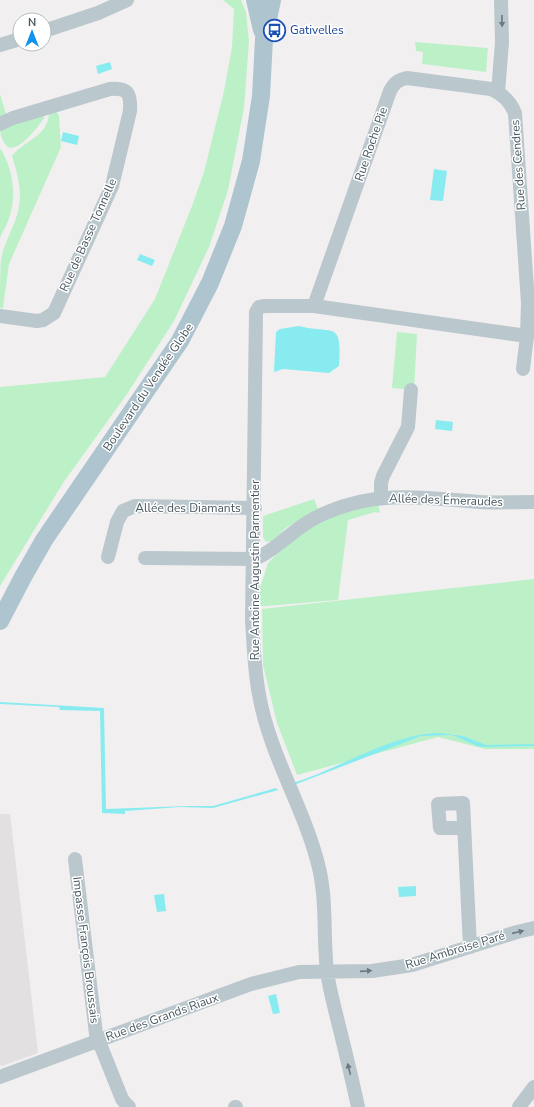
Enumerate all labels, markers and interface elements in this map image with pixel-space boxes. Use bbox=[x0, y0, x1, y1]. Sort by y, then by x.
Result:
north arrow bbox=[12, 12, 52, 52]
text: N bbox=[28, 15, 36, 30]
one-way arrow bbox=[499, 15, 505, 28]
bus stop icon: Gativelles bbox=[262, 17, 288, 43]
place label: Gativelles bbox=[290, 22, 344, 38]
street label: Rue Roche Pie bbox=[351, 105, 391, 183]
street label: Rue des Cendres bbox=[507, 119, 529, 211]
street label: Rue de Basse Tonnelle bbox=[56, 176, 120, 294]
street label: Boulevard du Vendée Globe bbox=[99, 320, 197, 454]
street label: Rue Antoine Augustin Parmentier bbox=[247, 479, 263, 660]
street label: Allée des Émeraudes bbox=[389, 490, 503, 510]
street label: Allée des Diamants bbox=[135, 500, 241, 516]
street label: Impasse François Broussais bbox=[69, 876, 103, 1024]
street label: Rue Ambroise Paré bbox=[403, 927, 507, 973]
one-way arrow bbox=[512, 928, 524, 934]
one-way arrow bbox=[360, 968, 372, 975]
street label: Rue des Grands Riaux bbox=[104, 989, 221, 1045]
one-way arrow bbox=[346, 1063, 352, 1075]

